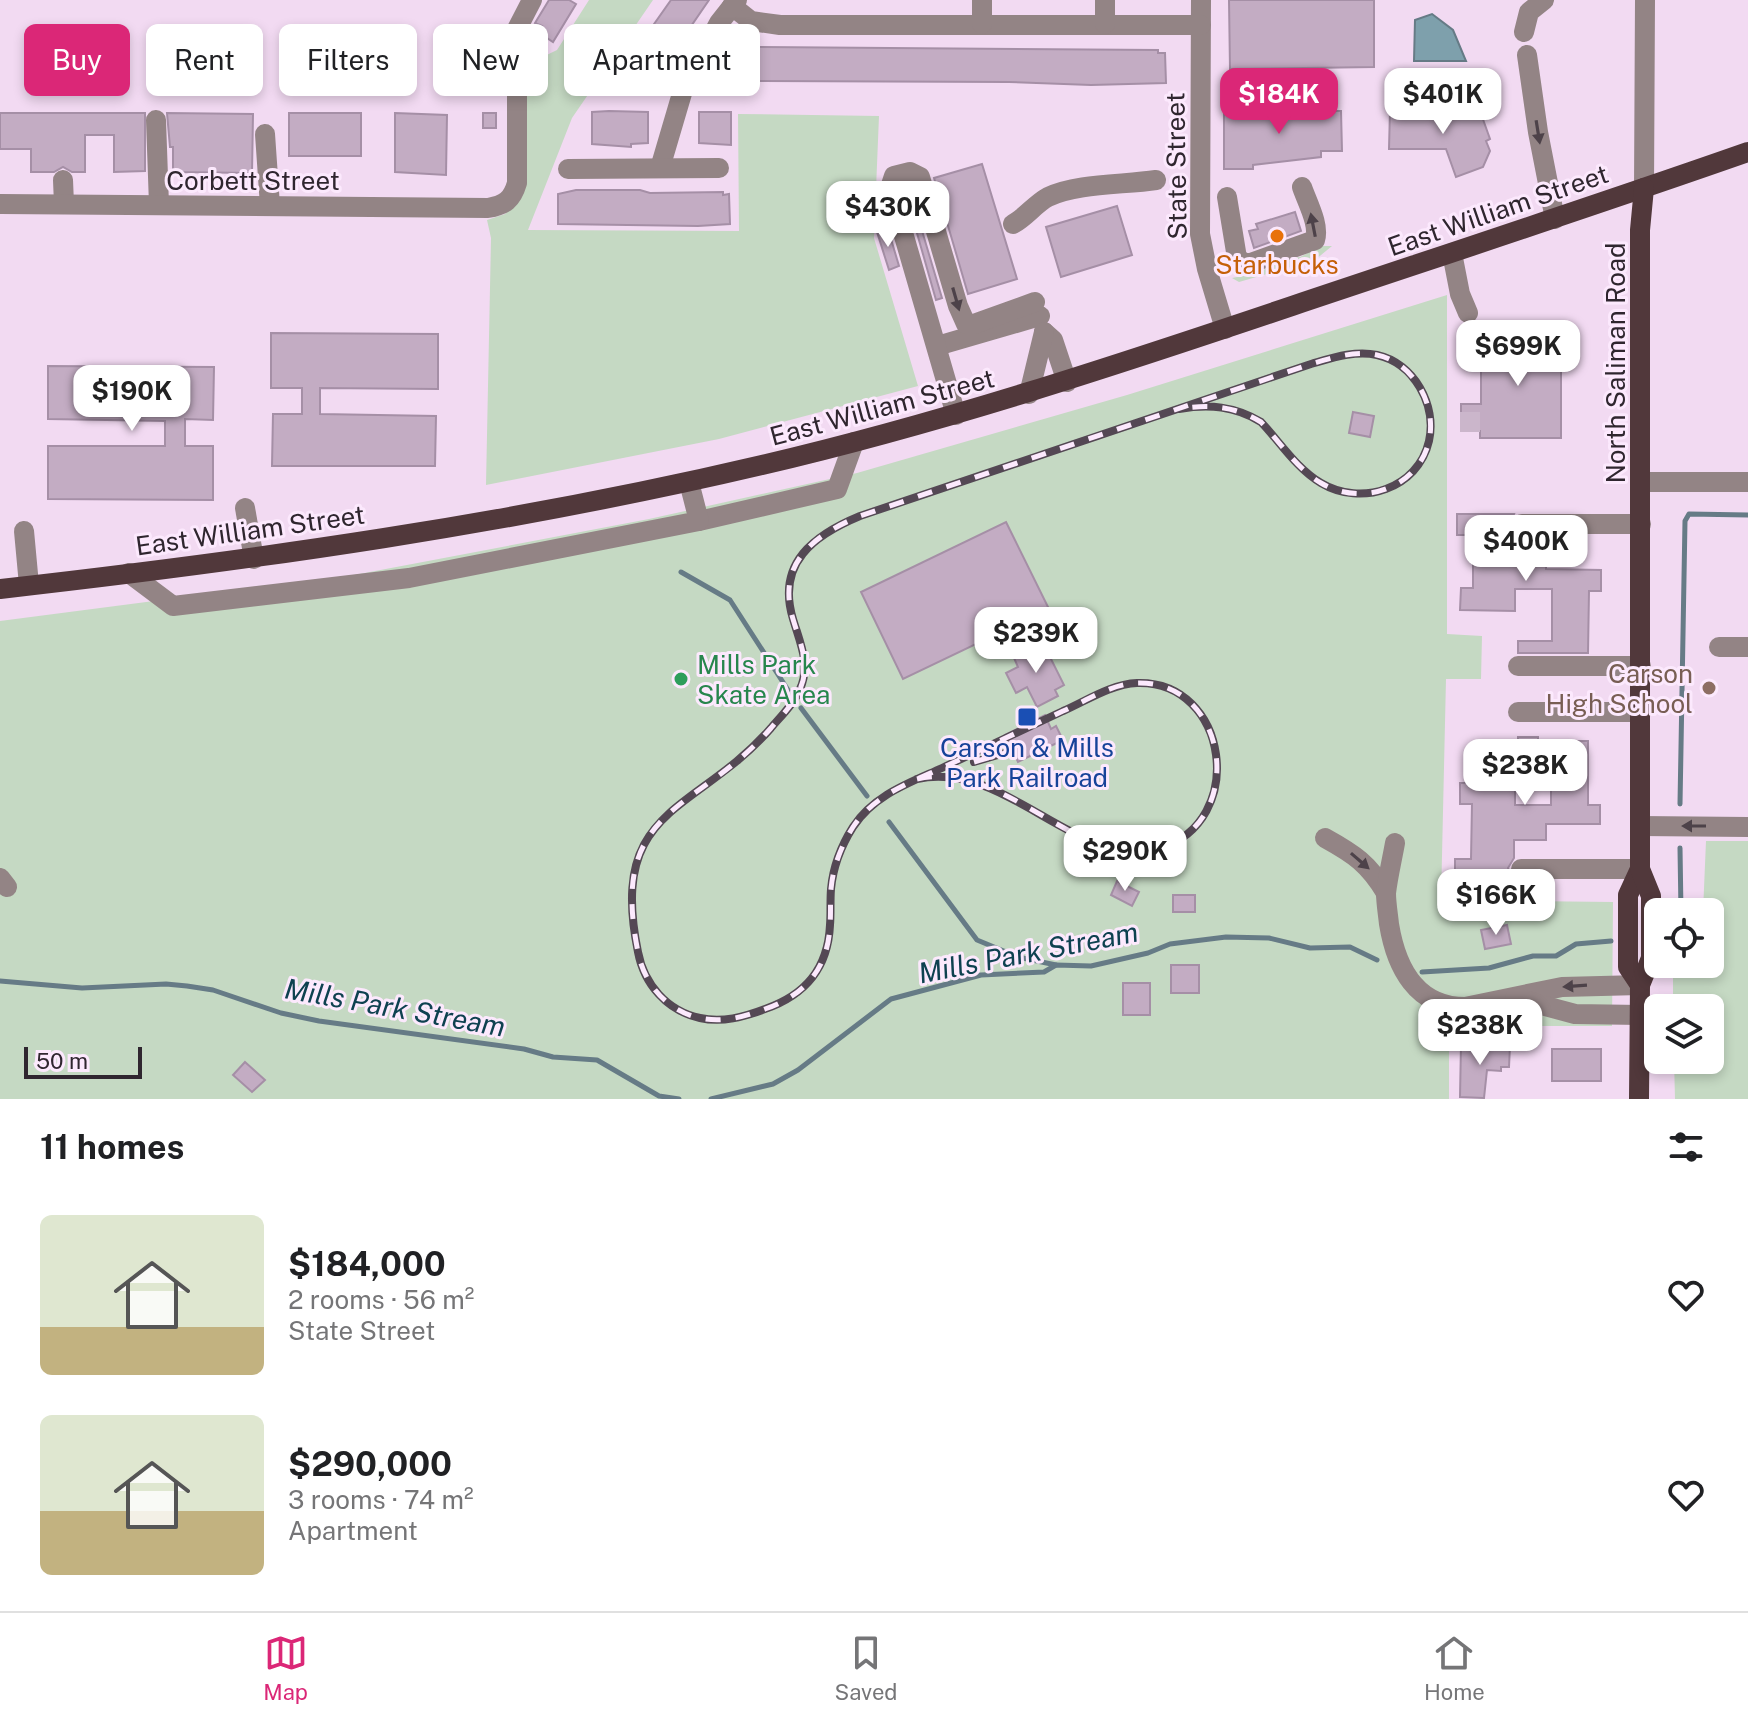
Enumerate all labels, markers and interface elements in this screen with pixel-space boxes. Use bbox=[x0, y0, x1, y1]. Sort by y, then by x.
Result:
chip: Buy bbox=[24, 24, 130, 96]
chip: Rent bbox=[146, 24, 263, 96]
chip: Filters bbox=[279, 24, 417, 96]
chip: New bbox=[433, 24, 548, 96]
chip: Apartment bbox=[564, 24, 760, 96]
pin: $184K bbox=[1223, 68, 1335, 136]
pin: $401K bbox=[1387, 68, 1499, 136]
text: $184K bbox=[1238, 78, 1320, 109]
text: $401K bbox=[1402, 78, 1484, 109]
street label: State Street bbox=[1159, 92, 1193, 240]
one-way arrow bbox=[1532, 120, 1545, 145]
street label: East William Street bbox=[1384, 158, 1612, 262]
street label: Corbett Street bbox=[166, 165, 340, 196]
pin: $430K bbox=[832, 181, 944, 249]
text: $430K bbox=[844, 191, 932, 222]
one-way arrow bbox=[1306, 212, 1319, 237]
marker: Starbucks bbox=[1268, 227, 1286, 245]
street label: North Saliman Road bbox=[1600, 242, 1631, 484]
place label: Starbucks bbox=[1215, 249, 1339, 280]
one-way arrow bbox=[950, 288, 963, 312]
pin: $699K bbox=[1462, 320, 1574, 388]
text: $699K bbox=[1474, 330, 1562, 361]
street label: East William Street bbox=[766, 362, 998, 452]
pin: $190K bbox=[76, 365, 188, 433]
text: $190K bbox=[91, 375, 173, 406]
street label: East William Street bbox=[133, 499, 367, 561]
pin: $400K bbox=[1470, 515, 1582, 583]
text: $400K bbox=[1483, 525, 1569, 556]
pin: $239K bbox=[980, 607, 1092, 675]
text: $239K bbox=[992, 617, 1080, 648]
place label: Mills Park Skate Area bbox=[697, 649, 830, 710]
place label: Carson High School bbox=[1546, 658, 1693, 719]
marker: Mills Park Skate Area bbox=[672, 670, 690, 688]
marker: Carson High School bbox=[1700, 679, 1718, 697]
marker: Carson & Mills Park Railroad bbox=[1016, 706, 1038, 728]
place label: Carson & Mills Park Railroad bbox=[940, 732, 1114, 793]
pin: $238K bbox=[1469, 739, 1581, 807]
text: $238K bbox=[1481, 749, 1569, 780]
one-way arrow bbox=[1681, 820, 1706, 833]
pin: $290K bbox=[1069, 825, 1181, 893]
text: $290K bbox=[1082, 835, 1168, 866]
one-way arrow bbox=[1350, 852, 1370, 869]
pin: $166K bbox=[1440, 869, 1552, 937]
text: $166K bbox=[1455, 879, 1537, 910]
map controls bbox=[1644, 898, 1724, 1074]
button: locate bbox=[1644, 898, 1724, 978]
water label: Mills Park Stream bbox=[915, 914, 1141, 990]
water label: Mills Park Stream bbox=[282, 971, 508, 1043]
one-way arrow bbox=[1562, 980, 1587, 993]
button: layers bbox=[1644, 994, 1724, 1074]
pin: $238K bbox=[1424, 999, 1536, 1067]
text: $238K bbox=[1436, 1009, 1524, 1040]
scale bar bbox=[24, 1043, 142, 1079]
text: 50 m bbox=[36, 1048, 88, 1074]
icon: filters bbox=[1664, 1125, 1708, 1169]
text: 11 homes bbox=[40, 1127, 184, 1167]
text: $184,000 bbox=[288, 1244, 446, 1284]
icon: home bbox=[104, 1247, 200, 1343]
icon: heart bbox=[1664, 1273, 1708, 1317]
text: 2 rooms · 56 m² bbox=[288, 1284, 474, 1315]
text: State Street bbox=[288, 1315, 435, 1346]
text: $290,000 bbox=[288, 1444, 452, 1484]
icon: home bbox=[104, 1447, 200, 1543]
icon: heart bbox=[1664, 1473, 1708, 1517]
text: 3 rooms · 74 m² bbox=[288, 1484, 474, 1515]
text: Apartment bbox=[288, 1515, 418, 1546]
tab: Map bbox=[263, 1631, 308, 1705]
tab: Saved bbox=[835, 1631, 897, 1705]
tab: Home bbox=[1424, 1631, 1485, 1705]

